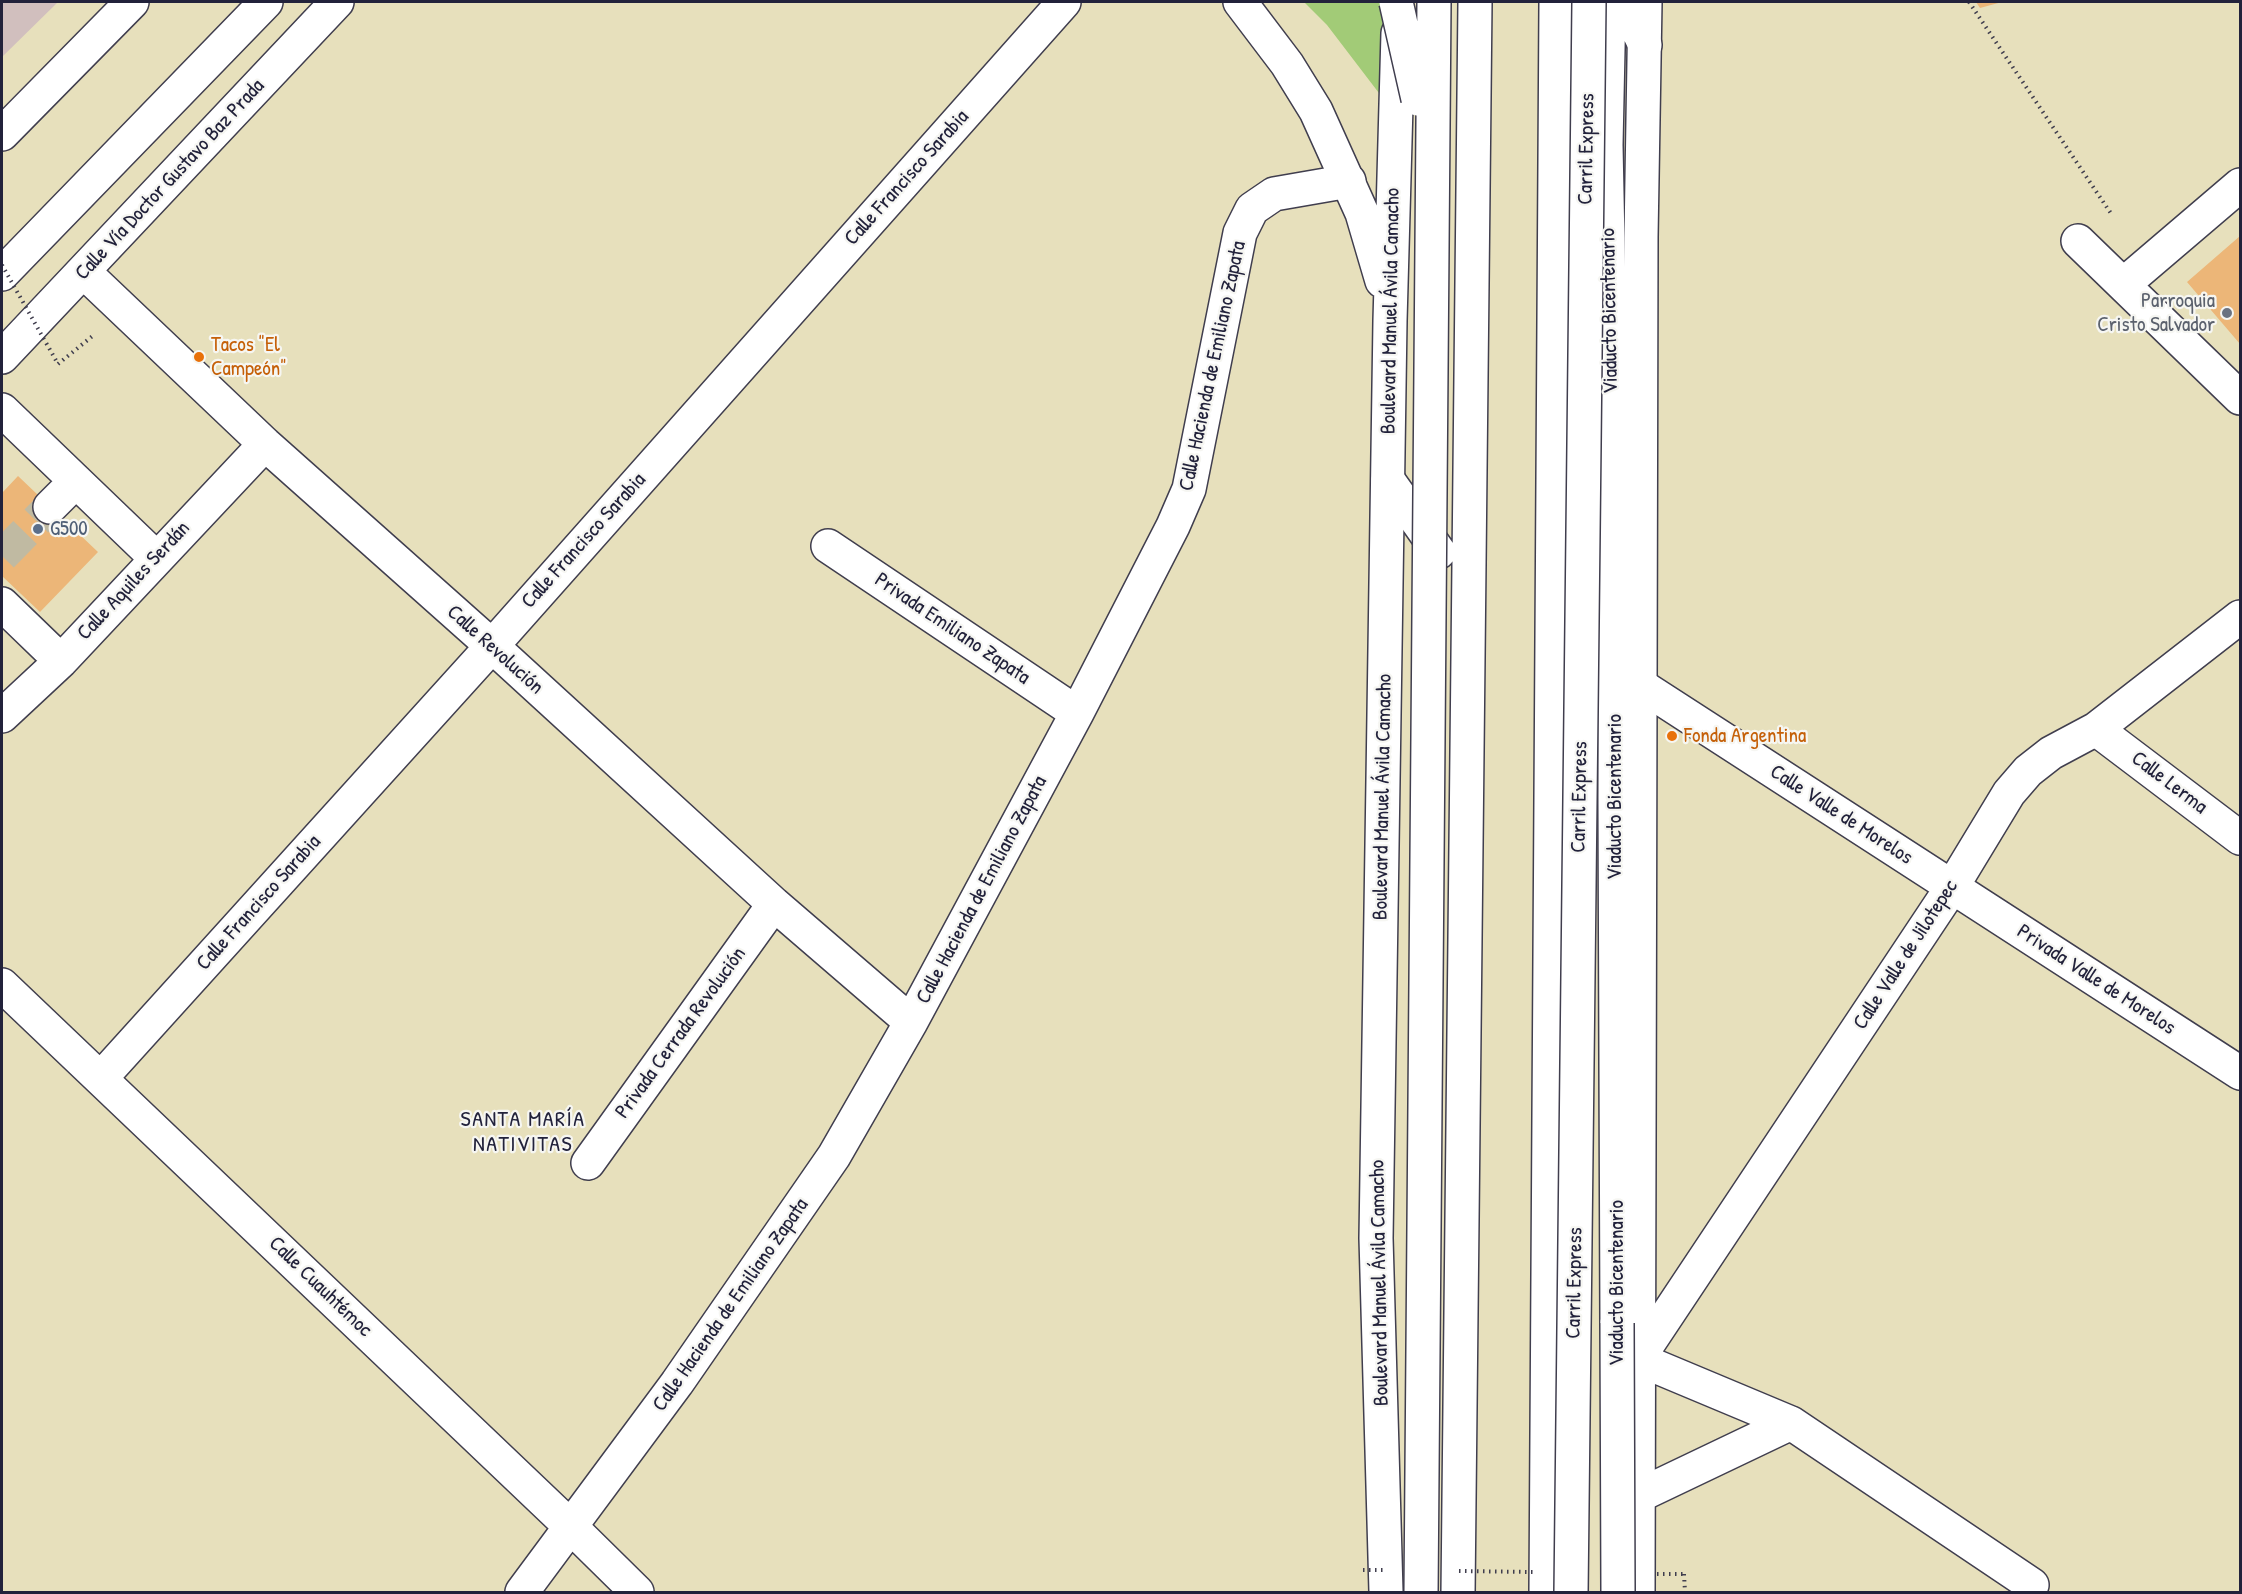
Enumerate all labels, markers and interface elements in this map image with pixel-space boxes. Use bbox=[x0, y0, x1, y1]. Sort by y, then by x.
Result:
street label: Calle Vía Doctor Gustavo Baz Prada bbox=[70, 74, 270, 286]
street label: Carril Express bbox=[1573, 93, 1601, 205]
street label: Calle Francisco Sarabia bbox=[839, 105, 975, 251]
street label: Boulevard Manuel Ávila Camacho bbox=[1376, 188, 1406, 434]
street label: Viaducto Bicentenario bbox=[1596, 228, 1624, 394]
street label: Calle Hacienda de Emiliano Zapata bbox=[1174, 239, 1252, 493]
place label: Parroquia Cristo Salvador bbox=[2097, 288, 2215, 338]
marker: Parroquia Cristo Salvador bbox=[2220, 306, 2234, 320]
place label: Tacos "El Campeón" bbox=[211, 332, 287, 382]
marker: Tacos "El Campeón" bbox=[192, 350, 206, 364]
street label: Calle Francisco Sarabia bbox=[516, 468, 652, 614]
place label: G500 bbox=[50, 516, 88, 542]
street label: Calle Aquiles Serdán bbox=[72, 516, 196, 646]
marker: G500 bbox=[31, 522, 45, 536]
street label: Privada Emiliano Zapata bbox=[870, 568, 1034, 690]
street label: Calle Revolución bbox=[441, 600, 549, 700]
street label: Boulevard Manuel Ávila Camacho bbox=[1368, 674, 1398, 920]
street label: Viaducto Bicentenario bbox=[1602, 714, 1628, 880]
place label: Fonda Argentina bbox=[1684, 723, 1806, 749]
marker: Fonda Argentina bbox=[1665, 729, 1679, 743]
street label: Carril Express bbox=[1566, 741, 1594, 853]
street label: Calle Lerma bbox=[2126, 746, 2212, 820]
street label: Calle Valle de Morelos bbox=[1765, 759, 1917, 871]
street label: Calle Hacienda de Emiliano Zapata bbox=[911, 772, 1053, 1008]
street label: Calle Francisco Sarabia bbox=[191, 830, 327, 976]
street label: Calle Valle de Jilotepec bbox=[1848, 875, 1964, 1035]
street label: Privada Valle de Morelos bbox=[2012, 919, 2180, 1041]
street label: Privada Cerrada Revolución bbox=[610, 942, 752, 1124]
district label: SANTA MARÍA NATIVITAS bbox=[461, 1107, 585, 1158]
street label: Boulevard Manuel Ávila Camacho bbox=[1365, 1160, 1395, 1406]
street label: Calle Hacienda de Emiliano Zapata bbox=[648, 1194, 814, 1416]
street label: Viaducto Bicentenario bbox=[1604, 1200, 1630, 1366]
street label: Carril Express bbox=[1561, 1227, 1589, 1339]
street label: Calle Cuauhtémoc bbox=[263, 1231, 377, 1343]

